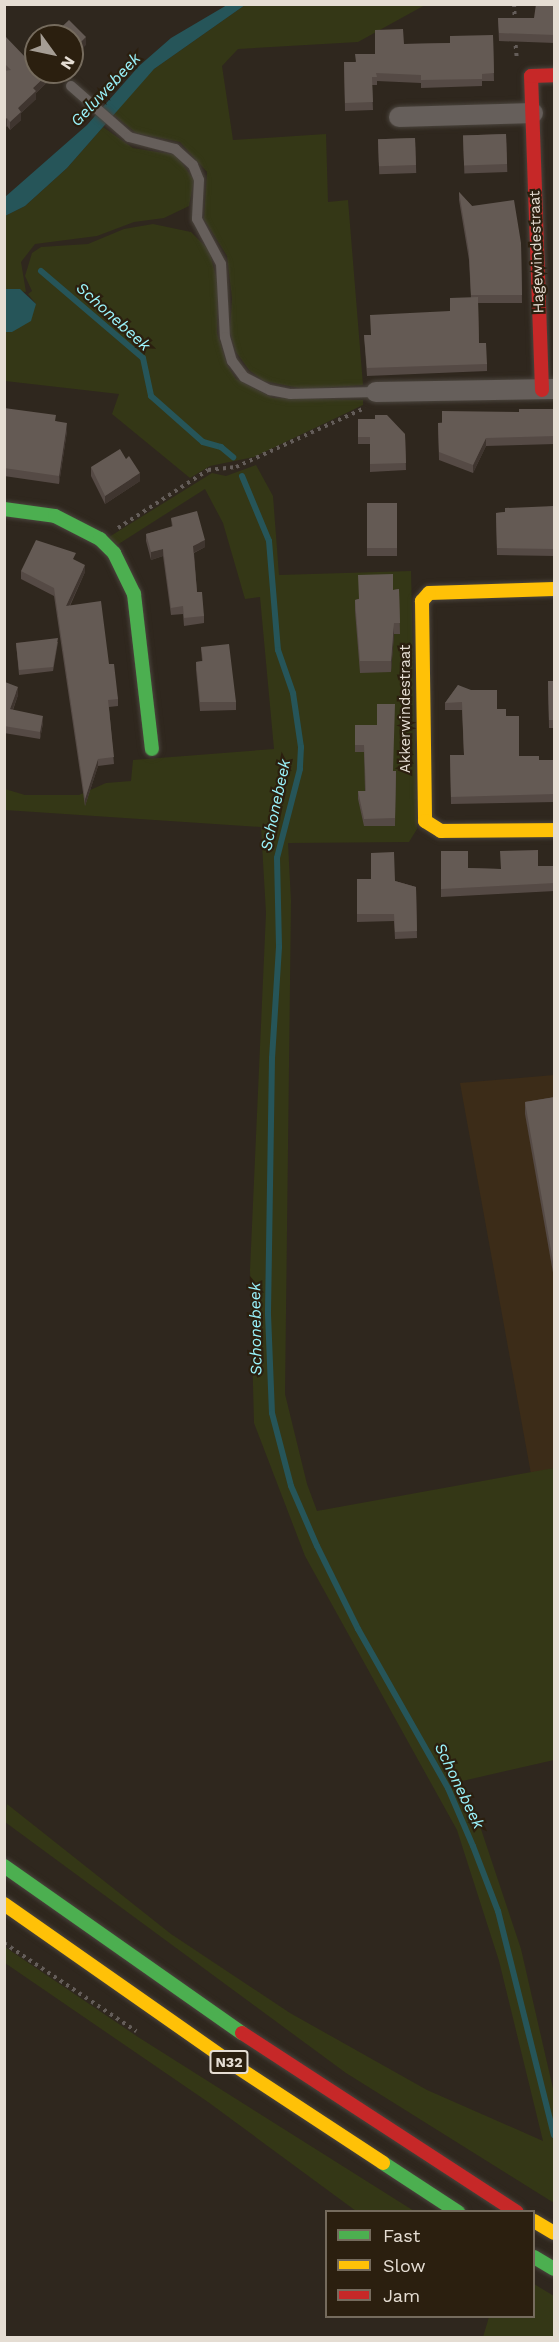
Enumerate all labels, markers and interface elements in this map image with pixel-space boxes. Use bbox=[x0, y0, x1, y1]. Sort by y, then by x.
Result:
north arrow bbox=[24, 24, 84, 84]
water label: Geluwebeek bbox=[67, 49, 145, 131]
text: N bbox=[57, 53, 79, 73]
street label: Hagewindestraat bbox=[526, 190, 548, 314]
water label: Schonebeek bbox=[72, 279, 154, 355]
street label: Akkerwindestraat bbox=[397, 645, 415, 773]
water label: Schonebeek bbox=[257, 757, 295, 853]
water label: Schonebeek bbox=[246, 1282, 266, 1376]
water label: Schonebeek bbox=[430, 1740, 488, 1832]
road number: N32 bbox=[208, 2051, 250, 2073]
legend bbox=[325, 2210, 535, 2318]
text: Fast bbox=[383, 2225, 420, 2246]
text: Slow bbox=[383, 2255, 426, 2276]
text: Jam bbox=[383, 2285, 420, 2306]

